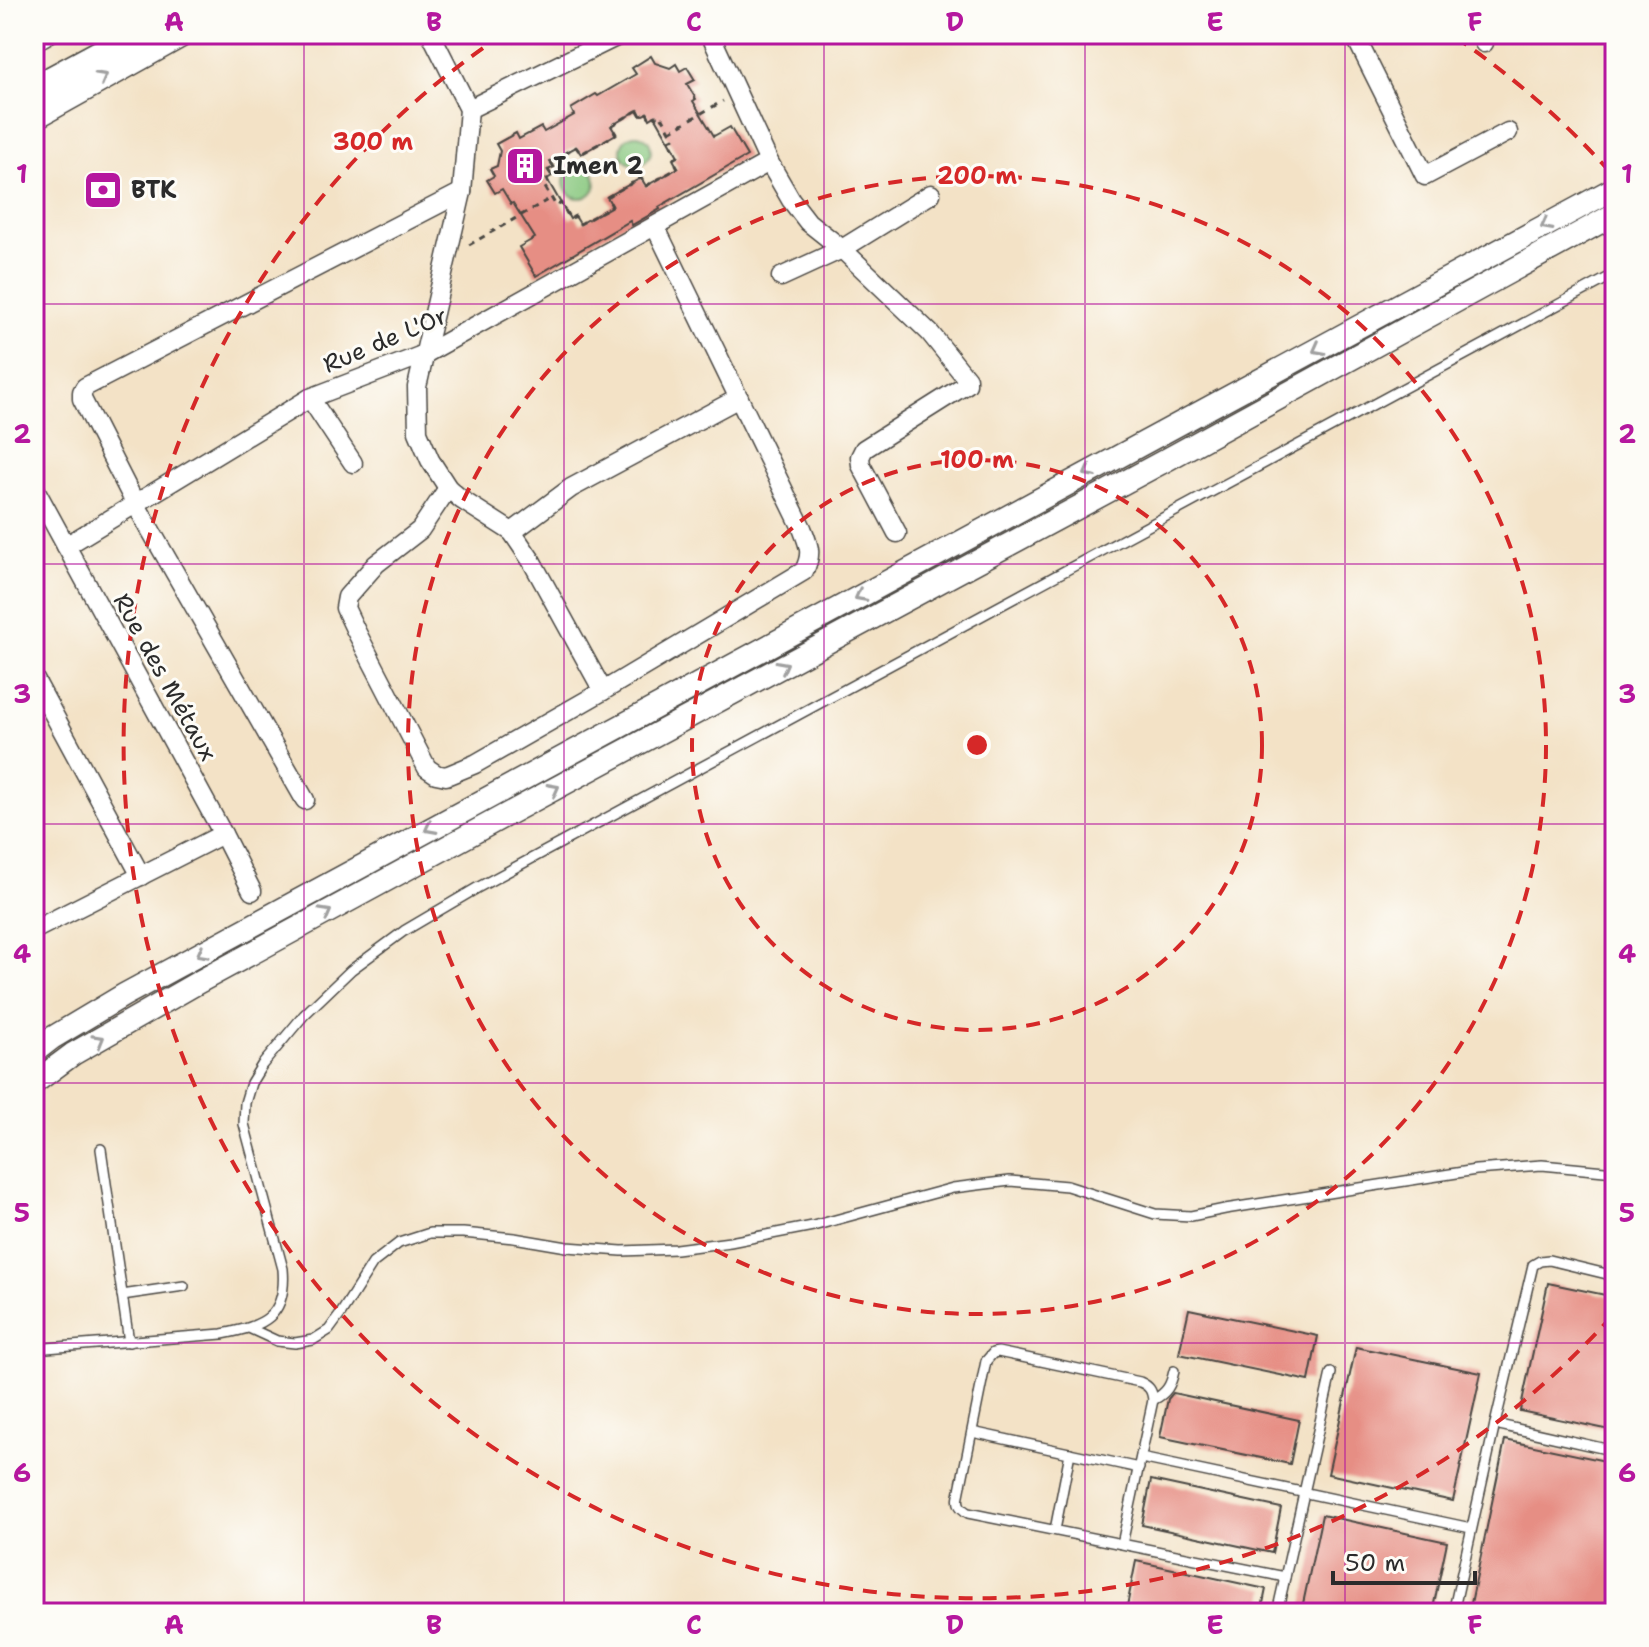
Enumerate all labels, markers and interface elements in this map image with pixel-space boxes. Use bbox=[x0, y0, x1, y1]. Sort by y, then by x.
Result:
text: A bbox=[164, 4, 184, 39]
text: B bbox=[426, 4, 442, 39]
text: C bbox=[686, 4, 702, 39]
text: D bbox=[946, 4, 964, 39]
text: E bbox=[1206, 4, 1224, 39]
text: F bbox=[1467, 4, 1483, 39]
one-way arrow bbox=[93, 71, 108, 87]
text: 300 m bbox=[333, 126, 413, 158]
building icon: Imen 2 bbox=[504, 145, 546, 187]
place label: Imen 2 bbox=[553, 150, 643, 182]
text: 1 bbox=[16, 156, 28, 191]
text: 1 bbox=[1621, 156, 1633, 191]
text: 200 m bbox=[937, 160, 1017, 192]
bank icon: BTK bbox=[82, 169, 124, 211]
place label: BTK bbox=[131, 174, 177, 206]
one-way arrow bbox=[1540, 216, 1555, 231]
street label: Rue de L'Or bbox=[318, 299, 452, 381]
one-way arrow bbox=[1311, 339, 1326, 354]
text: 2 bbox=[13, 416, 31, 451]
text: 2 bbox=[1618, 416, 1636, 451]
text: 100 m bbox=[940, 444, 1014, 476]
one-way arrow bbox=[1082, 463, 1097, 478]
one-way arrow bbox=[854, 586, 869, 602]
street label: Rue des Métaux bbox=[106, 587, 224, 767]
one-way arrow bbox=[775, 660, 789, 676]
text: 3 bbox=[13, 676, 31, 711]
text: 3 bbox=[1618, 676, 1636, 711]
centre of rings bbox=[963, 731, 991, 759]
one-way arrow bbox=[546, 783, 561, 798]
one-way arrow bbox=[424, 819, 438, 834]
one-way arrow bbox=[317, 907, 332, 923]
text: 4 bbox=[13, 936, 31, 971]
text: 4 bbox=[1618, 936, 1636, 971]
one-way arrow bbox=[195, 943, 210, 958]
one-way arrow bbox=[90, 1034, 105, 1050]
text: 5 bbox=[14, 1195, 30, 1230]
text: 5 bbox=[1619, 1195, 1635, 1230]
text: 6 bbox=[13, 1455, 31, 1490]
text: 6 bbox=[1618, 1455, 1636, 1490]
scale bar bbox=[1333, 1535, 1475, 1585]
text: 50 m bbox=[1345, 1547, 1405, 1579]
text: A bbox=[164, 1607, 184, 1642]
text: B bbox=[426, 1607, 442, 1642]
text: C bbox=[686, 1607, 702, 1642]
text: D bbox=[946, 1607, 964, 1642]
text: E bbox=[1206, 1607, 1224, 1642]
text: F bbox=[1467, 1607, 1483, 1642]

